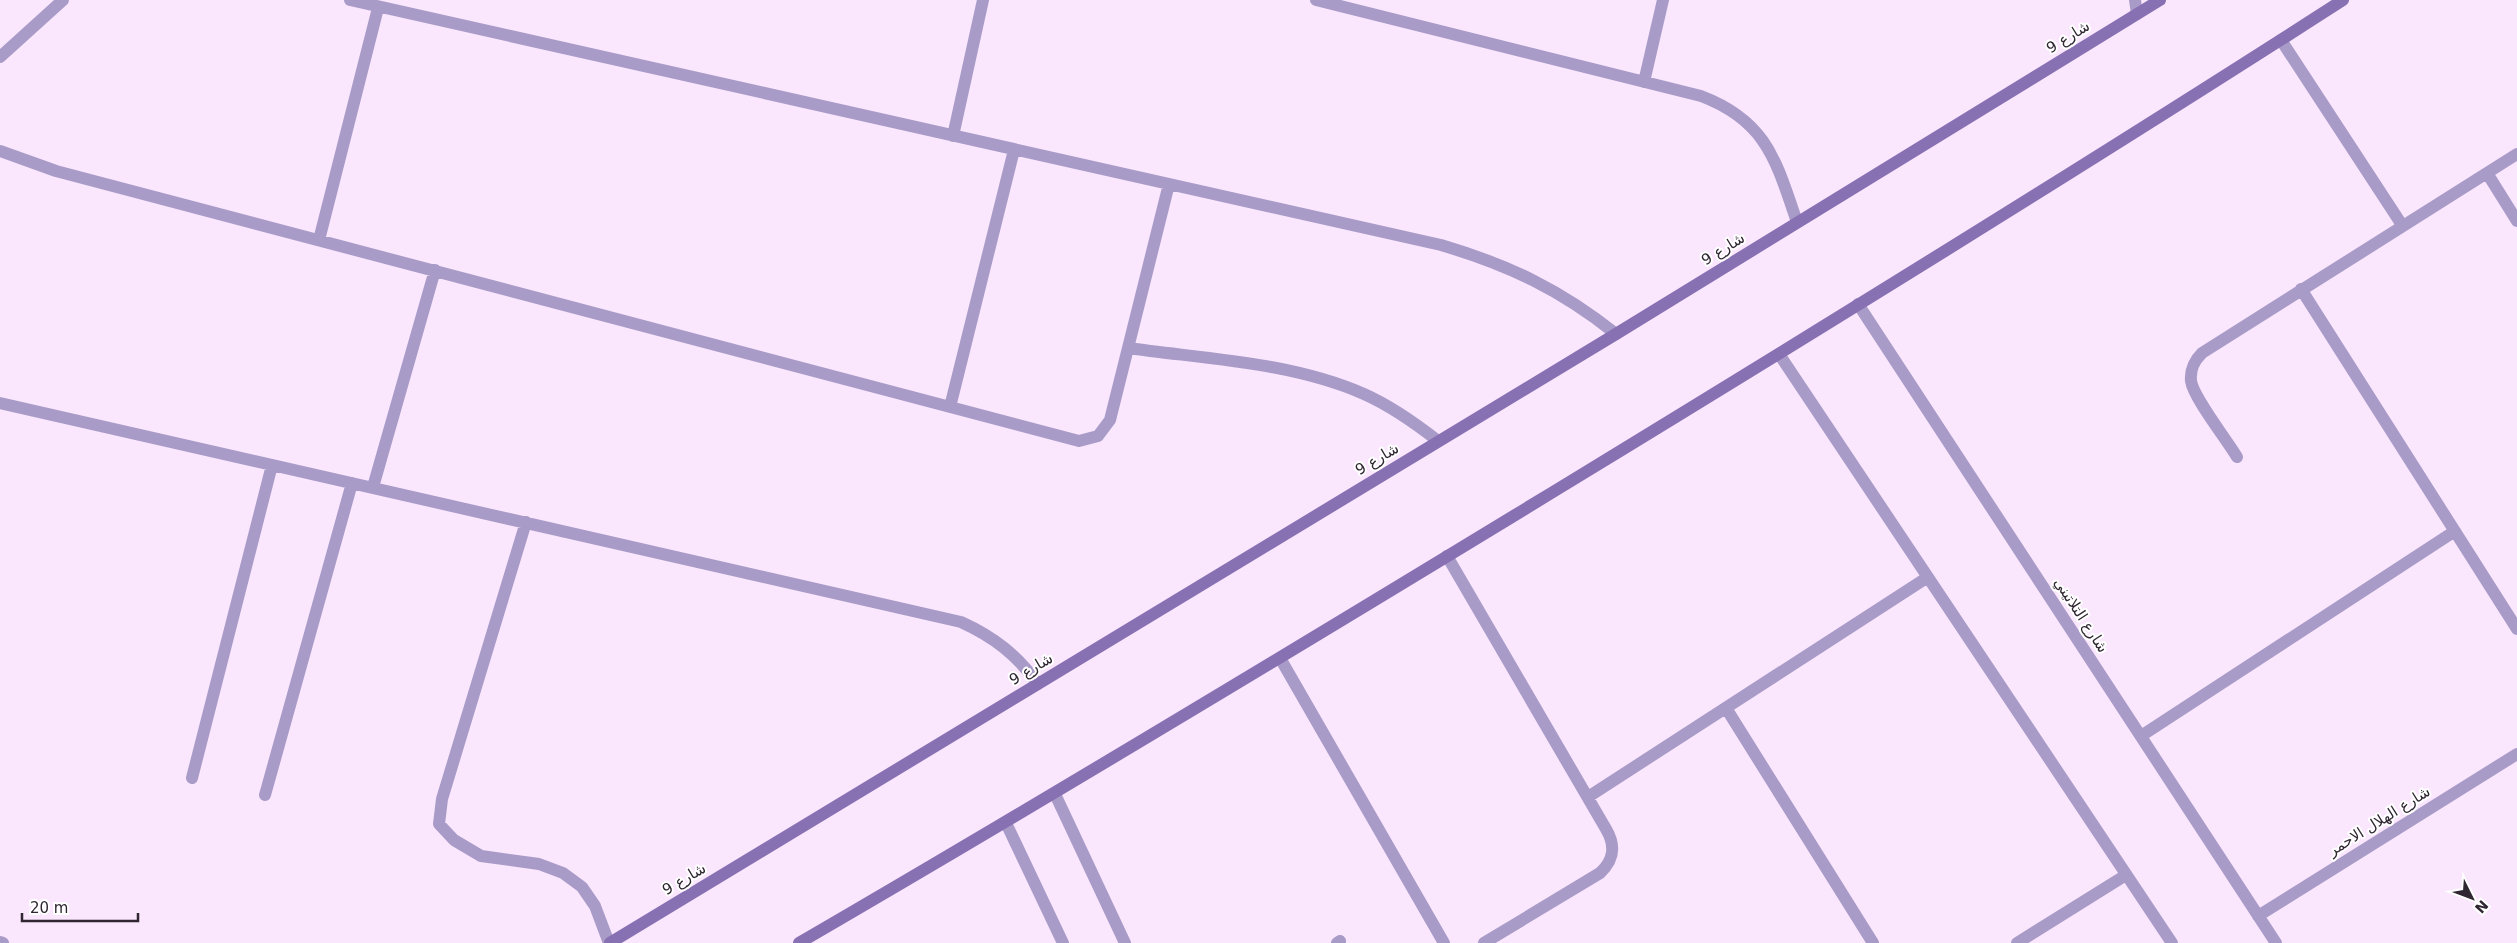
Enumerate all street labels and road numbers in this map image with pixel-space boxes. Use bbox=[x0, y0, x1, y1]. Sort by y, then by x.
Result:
street label: شارع 9 bbox=[2043, 17, 2093, 57]
street label: شارع 9 bbox=[1698, 229, 1748, 269]
street label: شارع 9 bbox=[1352, 439, 1402, 479]
street label: شارع التلاتيني bbox=[2049, 574, 2112, 657]
street label: شارع 9 bbox=[1006, 649, 1056, 689]
street label: شارع الهلال الاحمر bbox=[2324, 782, 2434, 860]
street label: شارع 9 bbox=[659, 859, 709, 899]

